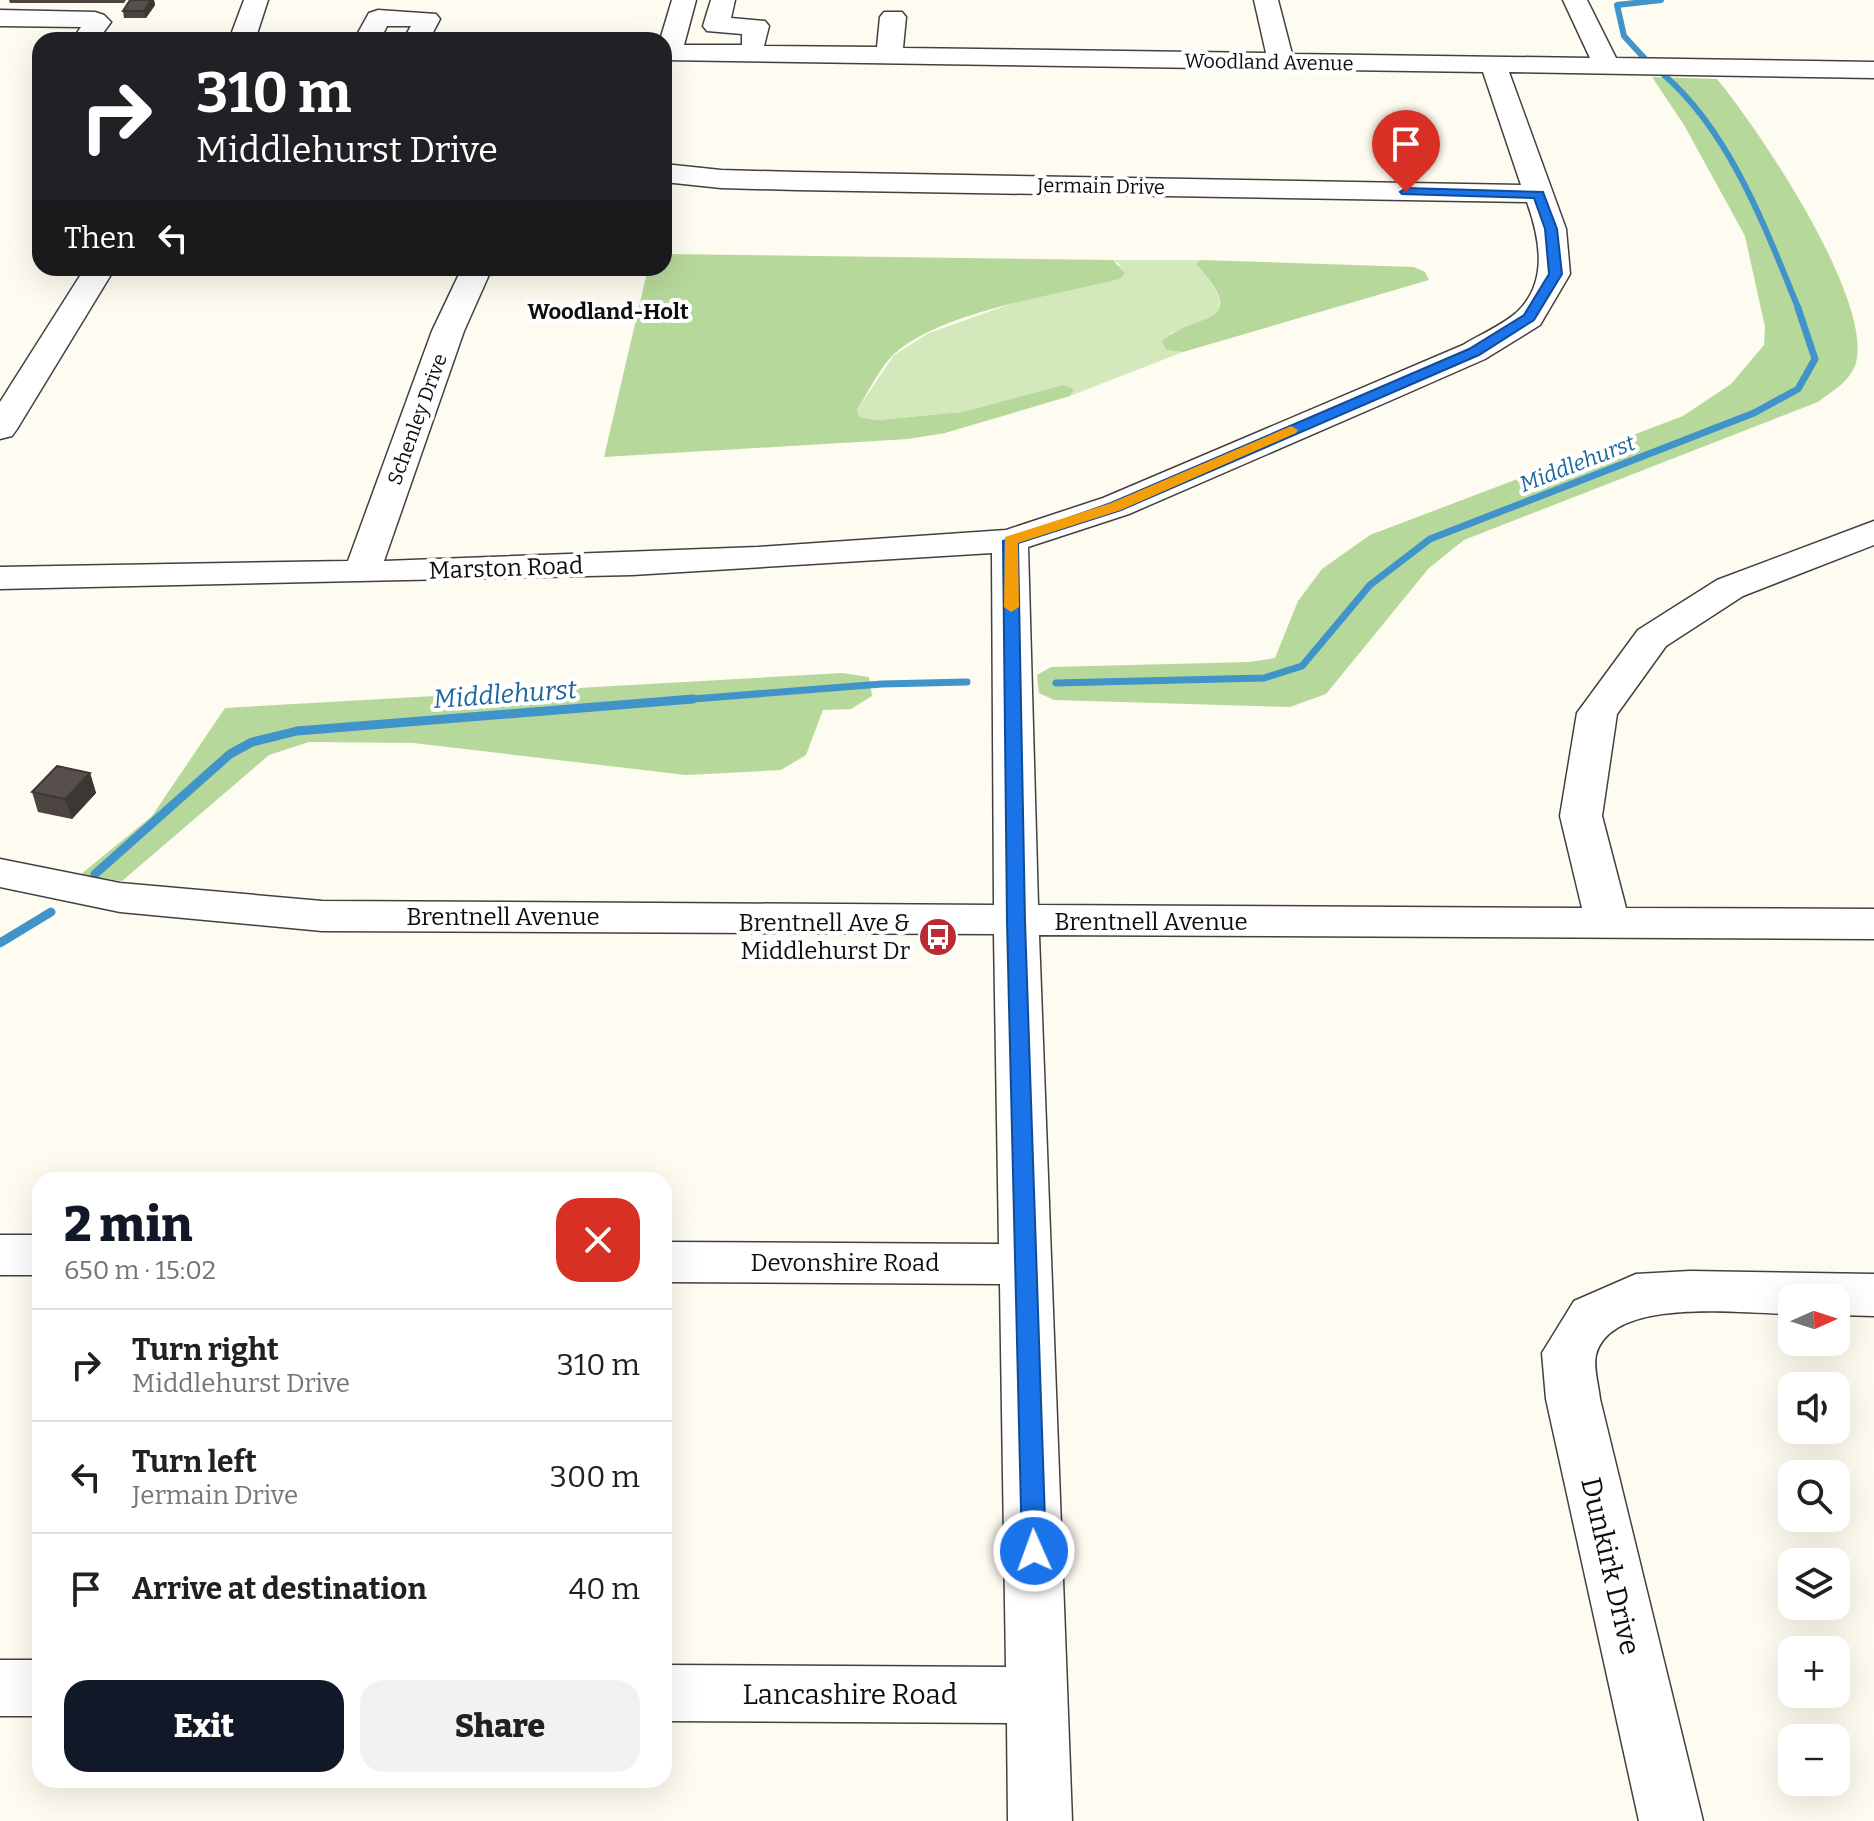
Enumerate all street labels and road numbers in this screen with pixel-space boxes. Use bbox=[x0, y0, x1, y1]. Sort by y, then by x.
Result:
street label: Woodland Avenue bbox=[1184, 49, 1354, 75]
street label: Jermain Drive bbox=[1036, 173, 1165, 199]
street label: Schenley Drive bbox=[382, 350, 452, 488]
street label: Marston Road bbox=[428, 551, 584, 585]
street label: Brentnell Avenue bbox=[406, 903, 600, 931]
street label: Brentnell Avenue bbox=[1054, 908, 1248, 936]
street label: Devonshire Road bbox=[751, 1249, 939, 1277]
street label: Dunkirk Drive bbox=[1574, 1474, 1647, 1658]
street label: Lancashire Road bbox=[743, 1678, 957, 1711]

